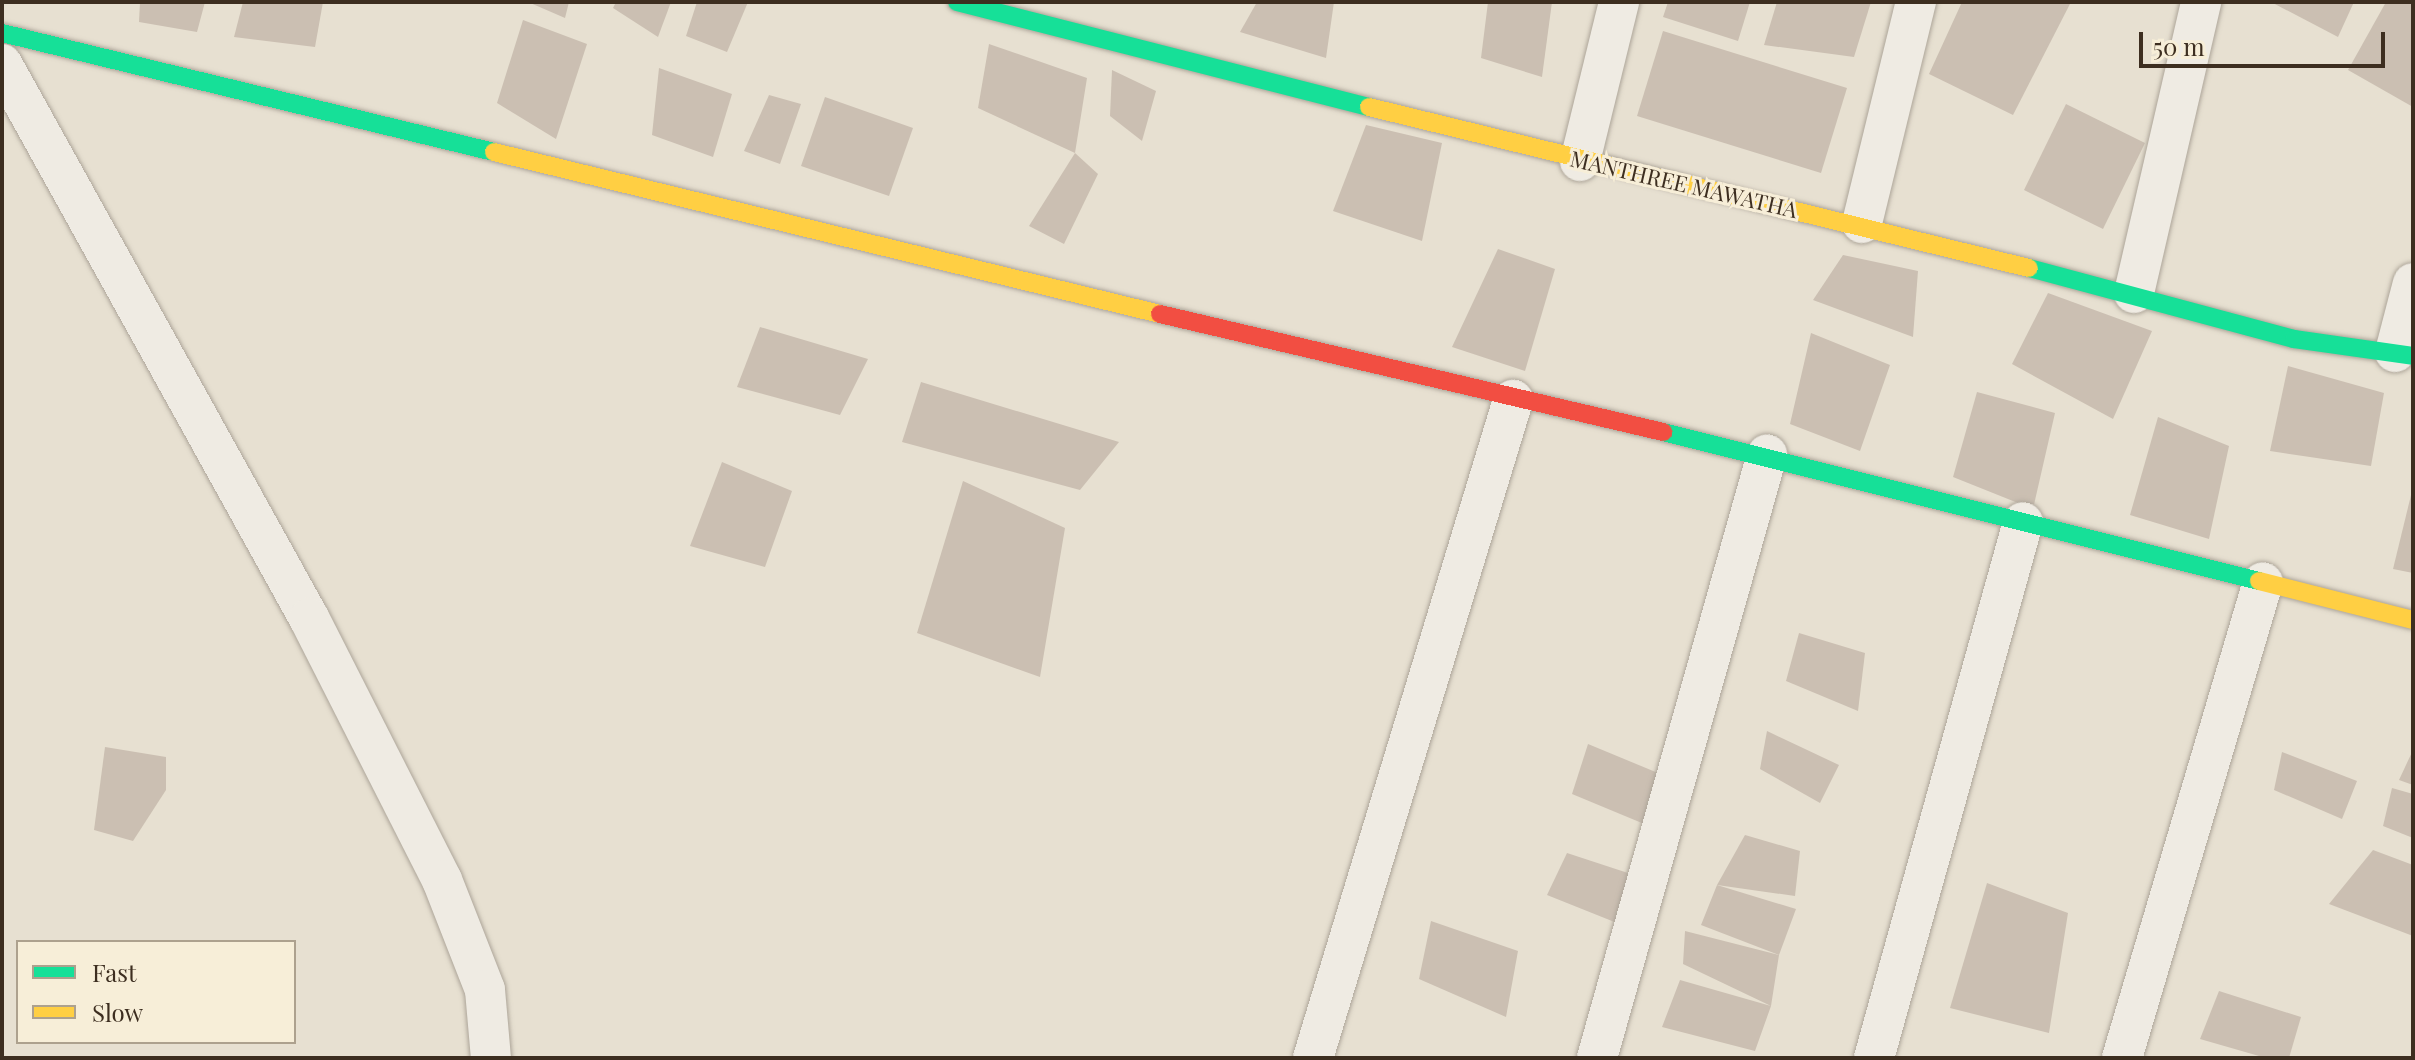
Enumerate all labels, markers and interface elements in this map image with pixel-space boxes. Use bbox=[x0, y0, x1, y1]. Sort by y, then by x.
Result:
scale bar bbox=[2143, 16, 2389, 66]
text: 50 m bbox=[2153, 30, 2205, 62]
street label: MANTHREE MAWATHA bbox=[1568, 145, 1800, 223]
legend bbox=[16, 940, 296, 1044]
text: Fast bbox=[92, 956, 137, 988]
text: Slow bbox=[92, 996, 143, 1028]

